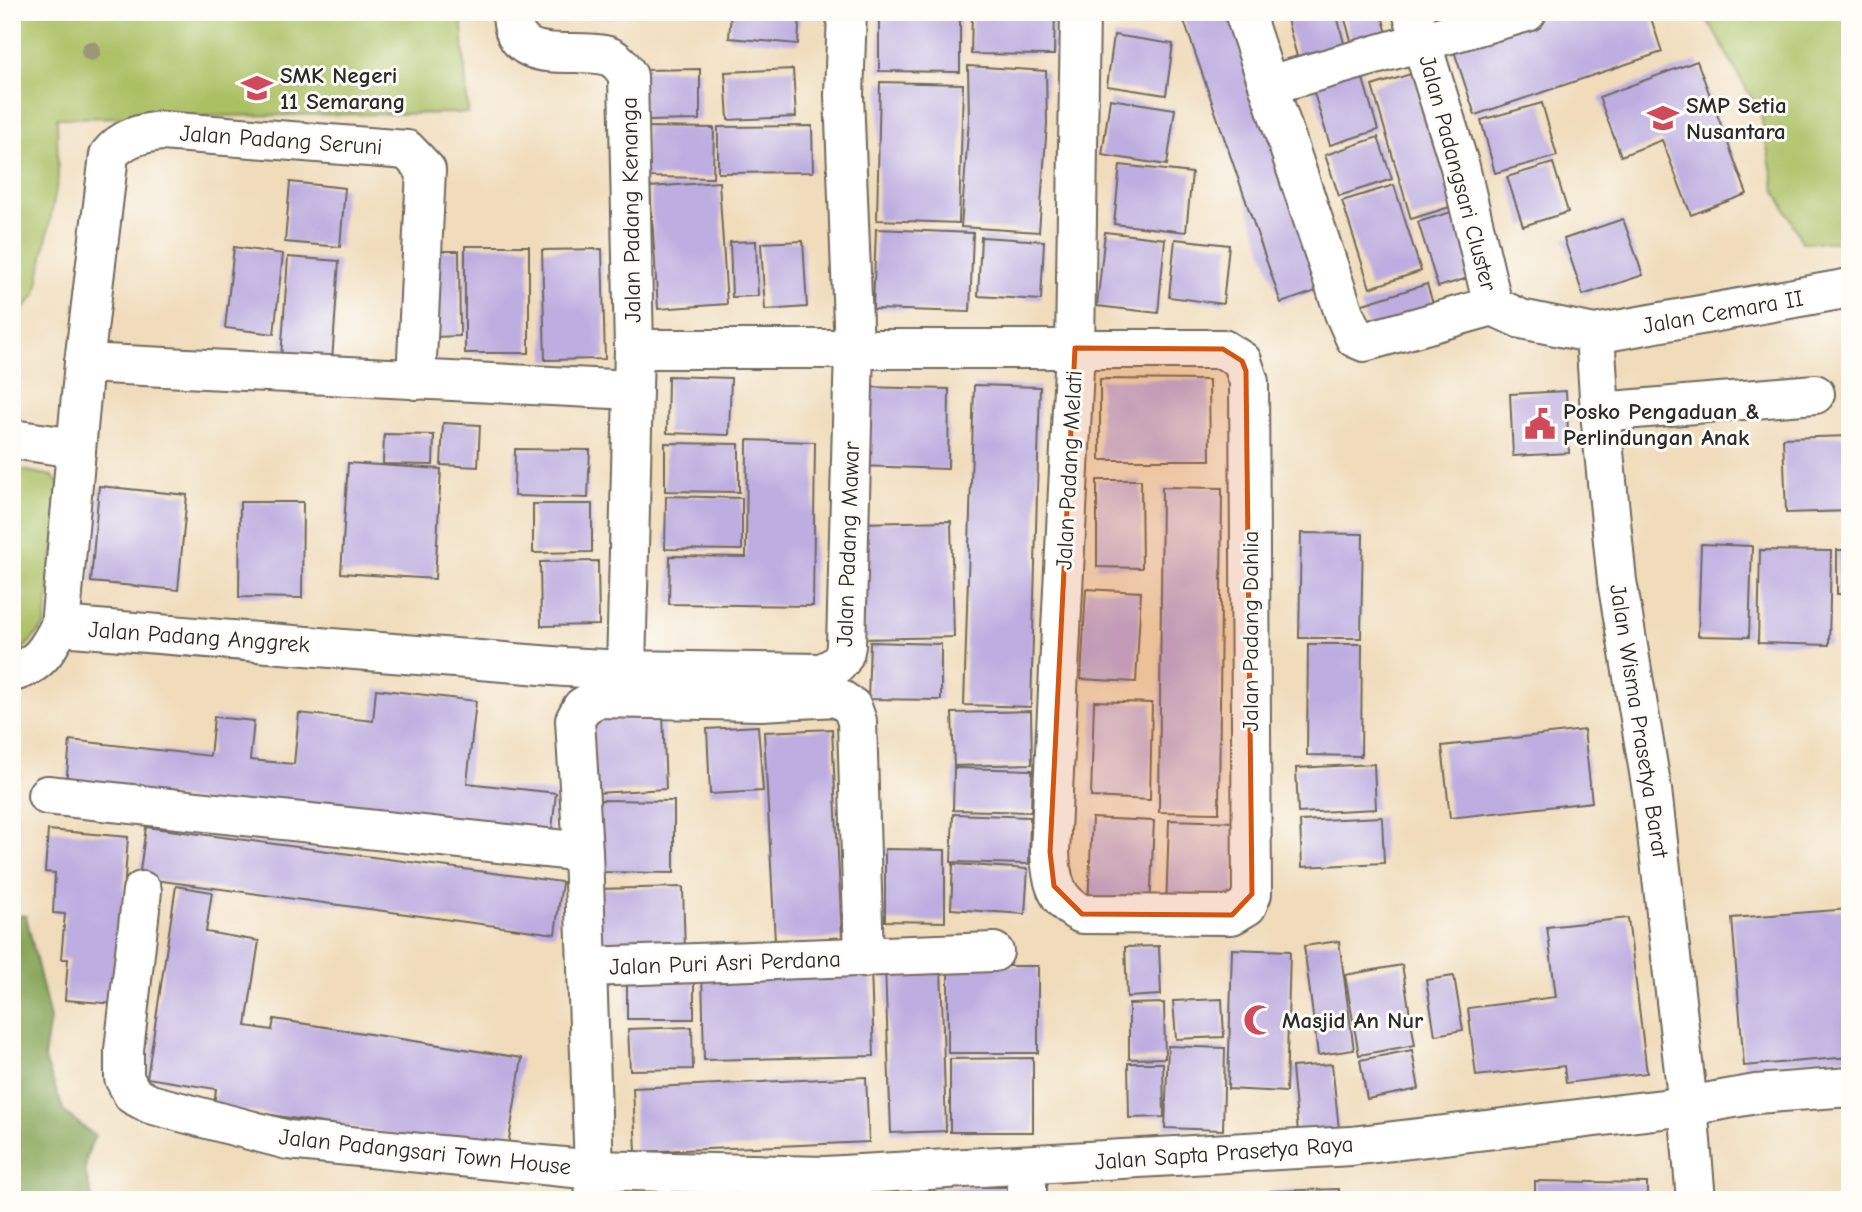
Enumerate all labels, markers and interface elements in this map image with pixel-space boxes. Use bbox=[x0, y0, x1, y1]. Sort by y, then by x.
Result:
street label: Jalan Padangsari Cluster bbox=[1414, 52, 1503, 295]
place label: SMK Negeri 11 Semarang bbox=[280, 62, 405, 115]
school or university icon: SMK Negeri 11 Semarang bbox=[240, 71, 274, 105]
place label: SMP Setia Nusantara bbox=[1686, 92, 1787, 145]
street label: Jalan Padang Kenanga bbox=[616, 97, 646, 323]
school or university icon: SMP Setia Nusantara bbox=[1646, 101, 1680, 135]
street label: Jalan Padang Seruni bbox=[179, 119, 383, 161]
street label: Jalan Cemara II bbox=[1641, 285, 1805, 339]
street label: Jalan Padang Melati bbox=[1050, 370, 1088, 570]
place label: Posko Pengaduan & Perlindungan Anak bbox=[1563, 398, 1760, 451]
public building icon: Posko Pengaduan & Perlindungan Anak bbox=[1523, 407, 1557, 441]
street label: Jalan Padang Mawar bbox=[831, 440, 865, 647]
street label: Jalan Padang Dahlia bbox=[1237, 531, 1264, 731]
street label: Jalan Wisma Prasetya Barat bbox=[1604, 582, 1674, 861]
street label: Jalan Padang Anggrek bbox=[87, 616, 311, 658]
street label: Jalan Puri Asri Perdana bbox=[609, 945, 841, 981]
mosque icon: Masjid An Nur bbox=[1242, 1003, 1276, 1037]
place label: Masjid An Nur bbox=[1282, 1007, 1424, 1034]
street label: Jalan Padangsari Town House bbox=[278, 1123, 572, 1181]
street label: Jalan Sapta Prasetya Raya bbox=[1094, 1130, 1354, 1176]

